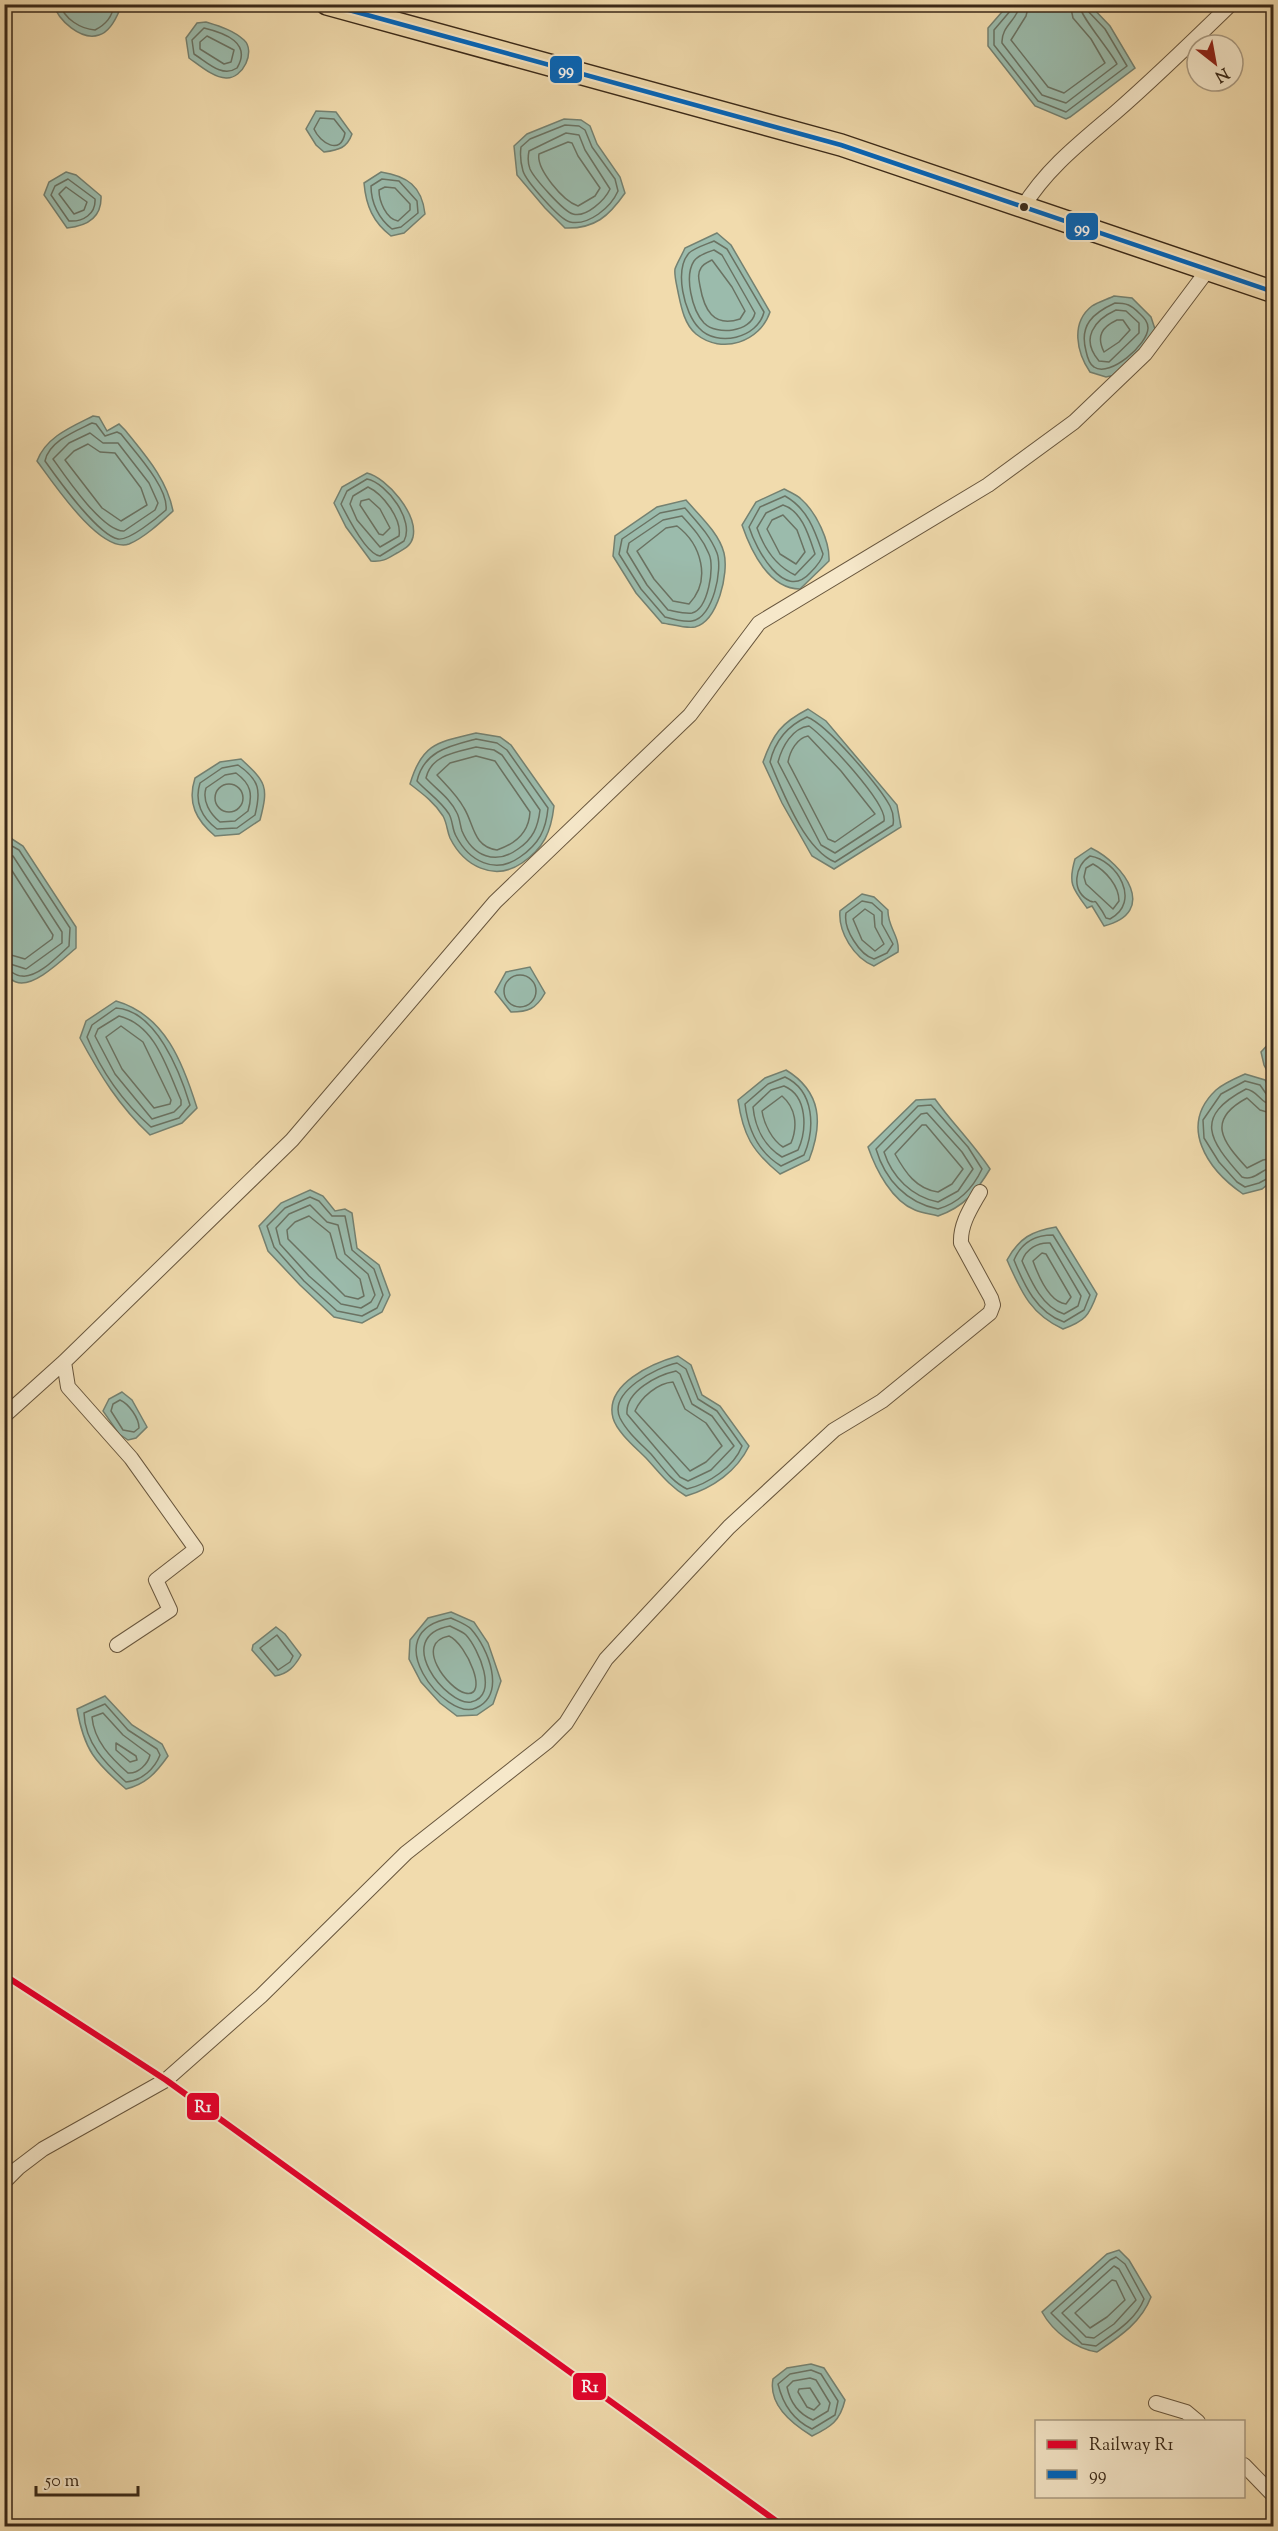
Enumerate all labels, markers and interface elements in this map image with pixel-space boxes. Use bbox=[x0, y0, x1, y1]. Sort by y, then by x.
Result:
north arrow bbox=[1185, 33, 1245, 93]
line badge: 99 bbox=[549, 55, 583, 84]
text: 99 bbox=[558, 60, 574, 83]
text: N bbox=[1210, 61, 1233, 87]
unlabelled marker bbox=[1018, 201, 1030, 213]
line badge: 99 bbox=[1065, 212, 1099, 241]
text: 99 bbox=[1074, 218, 1090, 241]
line badge: R1 bbox=[186, 2092, 220, 2121]
text: R1 bbox=[195, 2097, 212, 2120]
line badge: R1 bbox=[572, 2372, 607, 2401]
text: R1 bbox=[582, 2377, 599, 2400]
legend bbox=[1035, 2420, 1245, 2498]
text: Railway R1 bbox=[1089, 2433, 1174, 2459]
scale bar bbox=[36, 2459, 138, 2497]
text: 99 bbox=[1089, 2463, 1107, 2489]
text: 50 m bbox=[44, 2469, 80, 2495]

